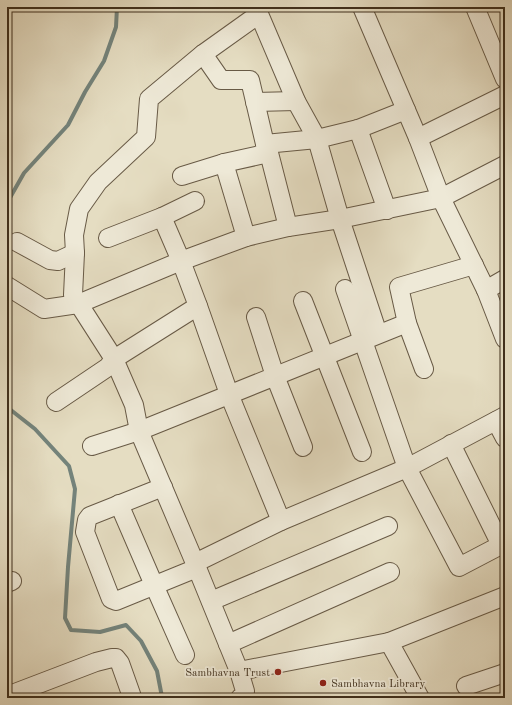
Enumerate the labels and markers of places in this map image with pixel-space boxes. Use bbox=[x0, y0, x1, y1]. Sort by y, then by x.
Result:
marker: Sambhavna Trust bbox=[273, 667, 283, 677]
place label: Sambhavna Trust bbox=[185, 668, 270, 679]
marker: Sambhavna Library bbox=[318, 678, 328, 688]
place label: Sambhavna Library bbox=[331, 679, 425, 690]

